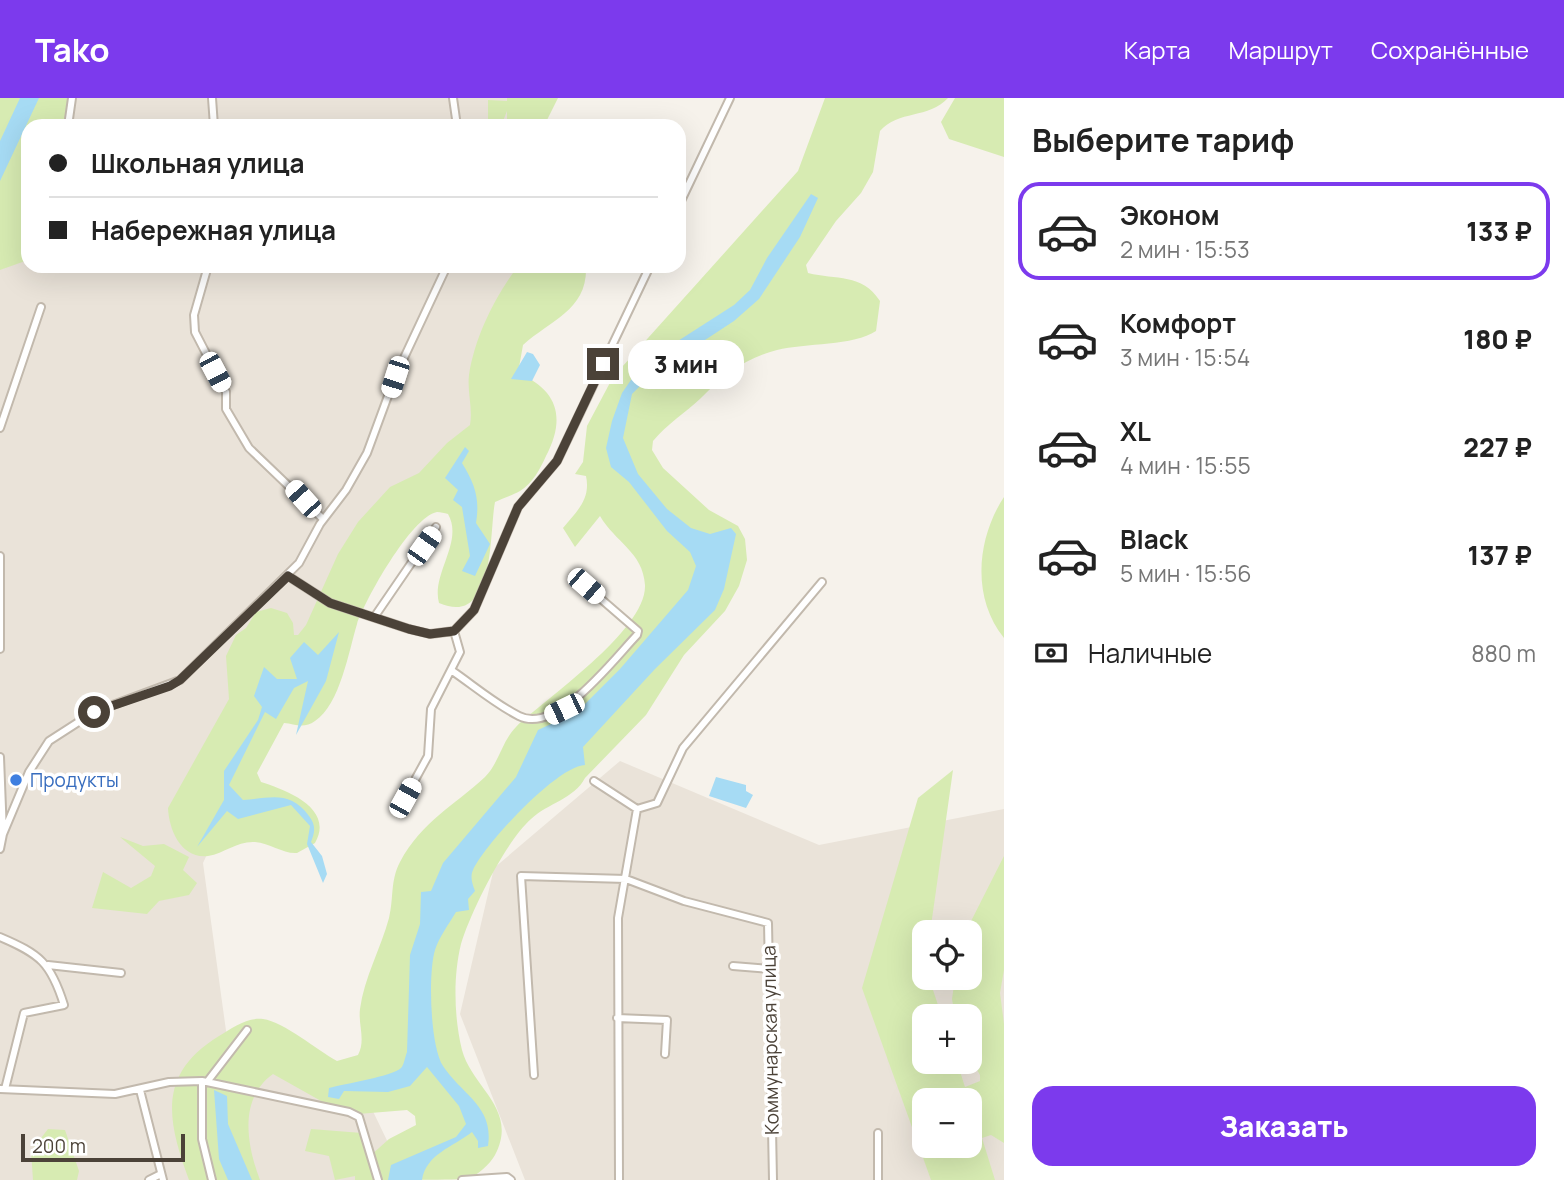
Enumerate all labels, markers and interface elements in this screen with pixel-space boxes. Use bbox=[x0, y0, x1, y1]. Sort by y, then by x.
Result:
text: Tako bbox=[35, 27, 110, 72]
text: Карта bbox=[1124, 33, 1191, 66]
text: Маршрут bbox=[1229, 33, 1333, 66]
text: Сохранённые bbox=[1371, 33, 1529, 66]
text: Выберите тариф bbox=[1032, 118, 1294, 162]
text: Школьная улица bbox=[91, 145, 305, 181]
text: Эконом bbox=[1120, 197, 1220, 233]
icon: car bbox=[1036, 200, 1099, 263]
text: Набережная улица bbox=[91, 212, 336, 248]
text: 133 ₽ bbox=[1466, 213, 1532, 249]
text: 2 мин · 15:53 bbox=[1120, 233, 1250, 265]
text: Комфорт bbox=[1120, 305, 1236, 341]
icon: car bbox=[1036, 308, 1099, 371]
text: 180 ₽ bbox=[1463, 321, 1532, 357]
callout: 3 мин bbox=[628, 340, 743, 388]
text: 3 мин · 15:54 bbox=[1120, 341, 1250, 373]
route end bbox=[587, 348, 619, 380]
text: 3 мин bbox=[654, 348, 718, 380]
car bbox=[196, 349, 235, 395]
car bbox=[379, 354, 412, 400]
text: XL bbox=[1120, 413, 1151, 449]
icon: car bbox=[1036, 416, 1099, 479]
text: 227 ₽ bbox=[1463, 429, 1532, 465]
text: 4 мин · 15:55 bbox=[1120, 449, 1251, 481]
car bbox=[282, 476, 325, 522]
text: Black bbox=[1120, 521, 1188, 557]
car bbox=[404, 523, 445, 569]
icon: car bbox=[1036, 524, 1099, 587]
text: 137 ₽ bbox=[1468, 537, 1532, 573]
text: 5 мин · 15:56 bbox=[1120, 557, 1252, 589]
car bbox=[564, 564, 609, 608]
icon: cash bbox=[1032, 634, 1070, 672]
text: Наличные bbox=[1088, 635, 1212, 671]
text: 880 m bbox=[1471, 637, 1536, 669]
car bbox=[541, 690, 588, 728]
route start bbox=[78, 696, 110, 728]
place label: Продукты bbox=[30, 767, 119, 793]
marker: Продукты bbox=[8, 772, 24, 788]
car bbox=[386, 775, 425, 821]
map controls bbox=[912, 920, 982, 1158]
button: locate bbox=[912, 920, 982, 990]
street label: Коммунарская улица bbox=[755, 945, 785, 1135]
button: + bbox=[912, 1004, 982, 1074]
button: Заказать bbox=[1032, 1086, 1536, 1166]
button: − bbox=[912, 1088, 982, 1158]
scale bar bbox=[21, 1131, 186, 1163]
text: 200 m bbox=[32, 1133, 86, 1159]

